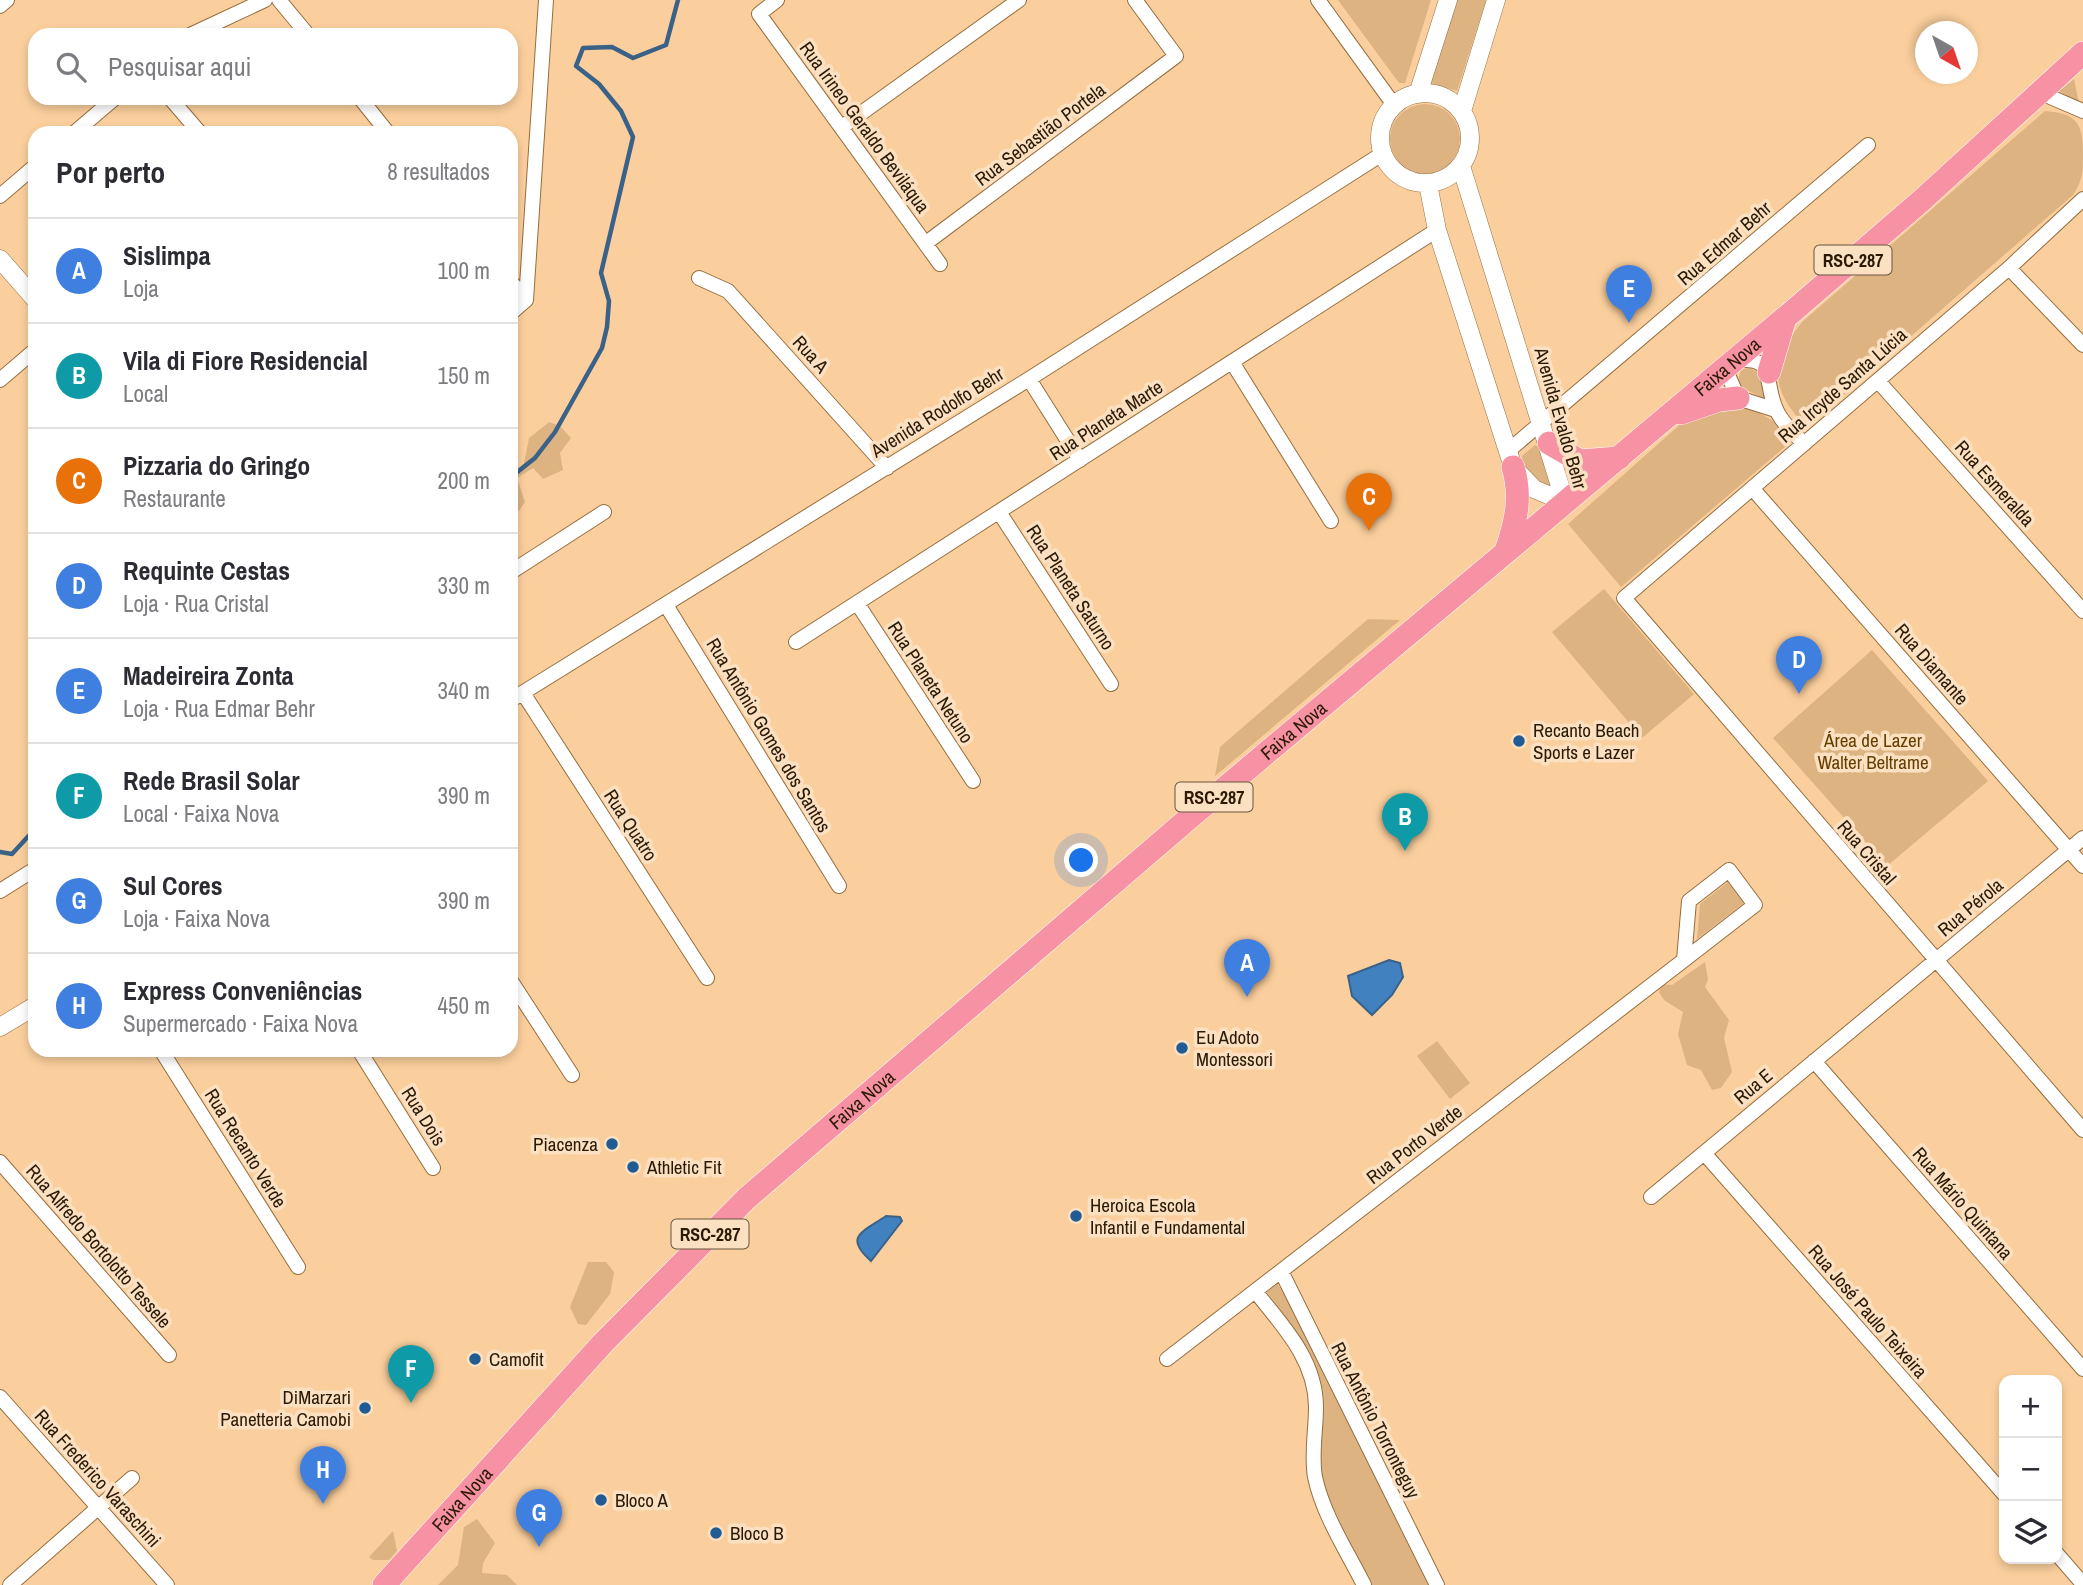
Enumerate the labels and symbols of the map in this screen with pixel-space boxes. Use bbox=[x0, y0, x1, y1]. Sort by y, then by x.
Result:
north arrow bbox=[1915, 21, 1978, 84]
street label: Rua Irineo Geraldo Beviláqua bbox=[794, 36, 936, 218]
street label: Rua Sebastião Portela bbox=[970, 76, 1111, 192]
street label: Rua Edmar Behr bbox=[1672, 195, 1777, 291]
road number: RSC-287 bbox=[1814, 246, 1892, 274]
pin: E bbox=[1606, 265, 1652, 323]
street label: Rua Ircyde Santa Lúcia bbox=[1772, 322, 1912, 448]
street label: Rua A bbox=[787, 330, 835, 379]
street label: Faixa Nova bbox=[1688, 331, 1766, 402]
street label: Avenida Evaldo Behr bbox=[1528, 343, 1594, 493]
street label: Avenida Rodolfo Behr bbox=[865, 360, 1009, 464]
street label: Rua Planeta Marte bbox=[1044, 374, 1168, 466]
street label: Rua Esmeralda bbox=[1949, 434, 2041, 532]
pin: C bbox=[1346, 473, 1392, 531]
street label: Rua Planeta Saturno bbox=[1021, 519, 1121, 655]
street label: Rua Planeta Netuno bbox=[882, 616, 980, 748]
street label: Rua Diamante bbox=[1889, 618, 1975, 710]
street label: Rua Antônio Gomes dos Santos bbox=[701, 633, 838, 837]
pin: D bbox=[1776, 636, 1822, 694]
street label: Faixa Nova bbox=[1255, 695, 1332, 766]
place label: Recanto Beach Sports e Lazer bbox=[1533, 717, 1640, 765]
park label: Área de Lazer Walter Beltrame bbox=[1817, 727, 1929, 775]
marker: Recanto Beach Sports e Lazer bbox=[1511, 733, 1527, 749]
road number: RSC-287 bbox=[1176, 782, 1252, 812]
street label: Rua Quatro bbox=[598, 784, 664, 866]
pin: B bbox=[1382, 793, 1428, 851]
street label: Rua Cristal bbox=[1832, 814, 1902, 890]
your location bbox=[1064, 843, 1098, 877]
street label: Rua Pérola bbox=[1932, 872, 2008, 942]
pin: A bbox=[1224, 939, 1270, 997]
place label: Eu Adoto Montessori bbox=[1196, 1024, 1273, 1072]
marker: Eu Adoto Montessori bbox=[1174, 1040, 1190, 1056]
street label: Rua E bbox=[1728, 1062, 1778, 1110]
street label: Faixa Nova bbox=[823, 1064, 900, 1135]
street label: Rua Dois bbox=[396, 1082, 452, 1151]
street label: Rua Recanto Verde bbox=[199, 1083, 293, 1213]
street label: Rua Porto Verde bbox=[1361, 1098, 1467, 1190]
place label: Piacenza bbox=[533, 1131, 598, 1157]
marker: Piacenza bbox=[604, 1136, 620, 1152]
street label: Rua Mário Quintana bbox=[1907, 1141, 2019, 1265]
place label: Athletic Fit bbox=[646, 1154, 722, 1180]
street label: Rua Alfredo Bortolotto Tessele bbox=[21, 1158, 177, 1334]
marker: Athletic Fit bbox=[625, 1159, 641, 1175]
place label: Heroica Escola Infantil e Fundamental bbox=[1090, 1192, 1245, 1240]
marker: Heroica Escola Infantil e Fundamental bbox=[1068, 1208, 1084, 1224]
road number: RSC-287 bbox=[672, 1219, 748, 1248]
street label: Rua José Paulo Teixeira bbox=[1803, 1239, 1934, 1384]
street label: Rua Antônio Torronteguy bbox=[1325, 1337, 1427, 1503]
pin: F bbox=[388, 1345, 434, 1403]
place label: Camofit bbox=[489, 1346, 544, 1372]
marker: Camofit bbox=[467, 1351, 483, 1367]
place label: DiMarzari Panetteria Camobi bbox=[220, 1384, 351, 1432]
marker: DiMarzari Panetteria Camobi bbox=[357, 1400, 373, 1416]
street label: Rua Frederico Varaschini bbox=[29, 1403, 167, 1553]
pin: H bbox=[300, 1446, 346, 1504]
street label: Faixa Nova bbox=[426, 1461, 498, 1537]
place label: Bloco A bbox=[615, 1487, 668, 1513]
pin: G bbox=[516, 1489, 562, 1547]
marker: Bloco A bbox=[593, 1492, 609, 1508]
place label: Bloco B bbox=[730, 1520, 784, 1546]
marker: Bloco B bbox=[708, 1525, 724, 1541]

